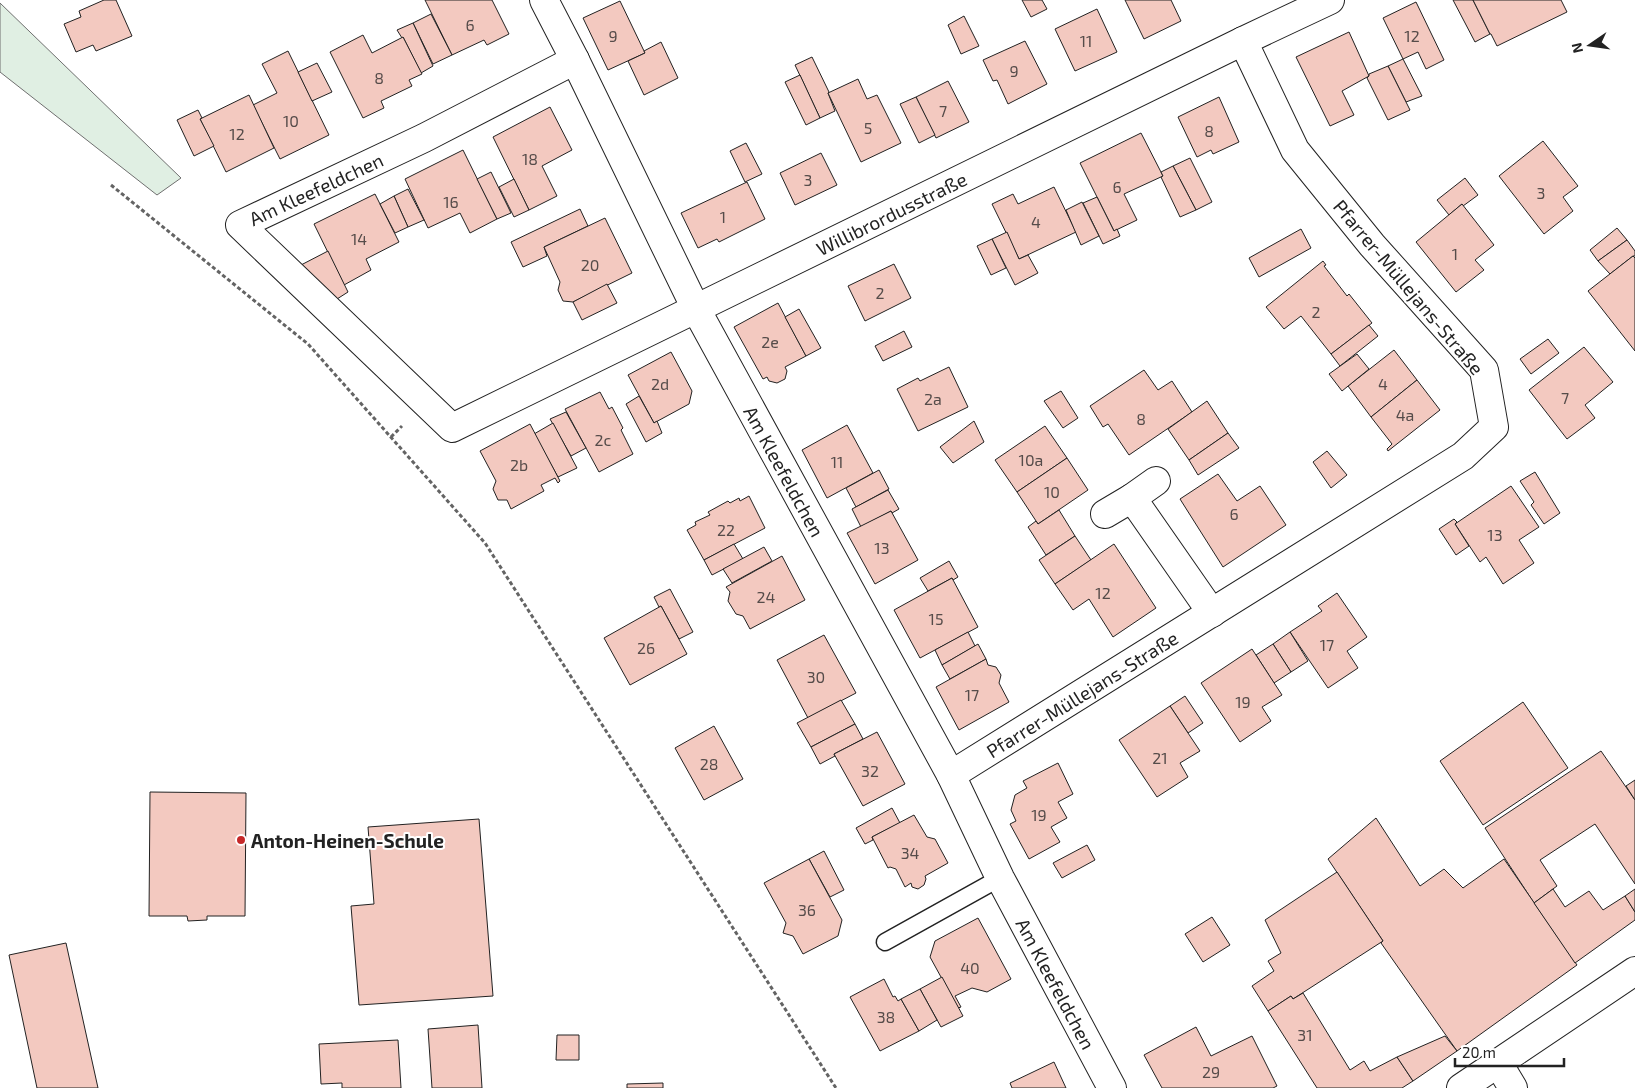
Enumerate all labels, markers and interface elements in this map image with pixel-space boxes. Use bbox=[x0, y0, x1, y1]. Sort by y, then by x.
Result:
house number: 6 bbox=[465, 15, 475, 34]
north arrow bbox=[1565, 20, 1615, 70]
house number: 9 bbox=[608, 26, 618, 45]
house number: 12 bbox=[1404, 26, 1420, 45]
house number: 11 bbox=[1080, 31, 1092, 50]
text: N bbox=[1567, 41, 1586, 55]
house number: 9 bbox=[1009, 61, 1019, 80]
house number: 8 bbox=[374, 68, 384, 87]
house number: 7 bbox=[939, 101, 947, 120]
house number: 10 bbox=[283, 111, 299, 130]
house number: 5 bbox=[864, 118, 872, 137]
house number: 8 bbox=[1204, 121, 1214, 140]
house number: 12 bbox=[229, 124, 245, 143]
street label: Am Kleefeldchen bbox=[245, 148, 387, 230]
house number: 18 bbox=[522, 149, 538, 168]
street label: Willibrordusstraße bbox=[812, 167, 970, 260]
house number: 3 bbox=[804, 170, 812, 189]
house number: 6 bbox=[1112, 177, 1122, 196]
house number: 3 bbox=[1537, 183, 1545, 202]
house number: 16 bbox=[443, 192, 459, 211]
street label: Pfarrer-Müllejans-Straße bbox=[1329, 195, 1489, 379]
house number: 1 bbox=[720, 207, 726, 226]
house number: 4 bbox=[1031, 212, 1041, 231]
house number: 14 bbox=[351, 229, 367, 248]
house number: 1 bbox=[1452, 244, 1458, 263]
house number: 20 bbox=[581, 255, 599, 274]
house number: 2 bbox=[876, 283, 885, 302]
house number: 2 bbox=[1312, 302, 1321, 321]
house number: 2e bbox=[761, 332, 779, 351]
house number: 2d bbox=[651, 374, 669, 393]
house number: 4 bbox=[1378, 374, 1388, 393]
house number: 7 bbox=[1561, 388, 1569, 407]
house number: 2a bbox=[924, 389, 942, 408]
street label: Am Kleefeldchen bbox=[740, 402, 830, 540]
house number: 4a bbox=[1396, 405, 1414, 424]
house number: 8 bbox=[1136, 409, 1146, 428]
house number: 2c bbox=[595, 430, 612, 449]
house number: 10a bbox=[1019, 450, 1043, 469]
house number: 11 bbox=[831, 452, 843, 471]
house number: 2b bbox=[510, 455, 528, 474]
house number: 10 bbox=[1044, 482, 1060, 501]
house number: 6 bbox=[1229, 504, 1239, 523]
house number: 22 bbox=[717, 520, 735, 539]
house number: 13 bbox=[1487, 525, 1503, 544]
house number: 13 bbox=[874, 538, 890, 557]
house number: 12 bbox=[1095, 583, 1111, 602]
house number: 24 bbox=[757, 587, 776, 606]
house number: 15 bbox=[929, 609, 943, 628]
street label: Pfarrer-Müllejans-Straße bbox=[982, 625, 1182, 762]
house number: 17 bbox=[1320, 635, 1334, 654]
house number: 26 bbox=[637, 638, 655, 657]
house number: 30 bbox=[807, 667, 825, 686]
house number: 17 bbox=[965, 685, 979, 704]
house number: 19 bbox=[1235, 692, 1251, 711]
house number: 21 bbox=[1152, 748, 1168, 767]
house number: 28 bbox=[700, 754, 718, 773]
house number: 32 bbox=[861, 761, 879, 780]
house number: 19 bbox=[1031, 805, 1047, 824]
place label: Anton-Heinen-Schule bbox=[251, 829, 444, 852]
marker: Anton-Heinen-Schule bbox=[235, 834, 247, 846]
house number: 34 bbox=[901, 843, 920, 862]
house number: 36 bbox=[798, 900, 816, 919]
street label: Am Kleefeldchen bbox=[1012, 914, 1101, 1053]
house number: 40 bbox=[960, 958, 980, 977]
house number: 38 bbox=[877, 1007, 895, 1026]
house number: 31 bbox=[1297, 1025, 1313, 1044]
scale bar bbox=[1455, 1036, 1564, 1068]
text: 20 m bbox=[1462, 1043, 1496, 1061]
house number: 29 bbox=[1202, 1062, 1220, 1081]

